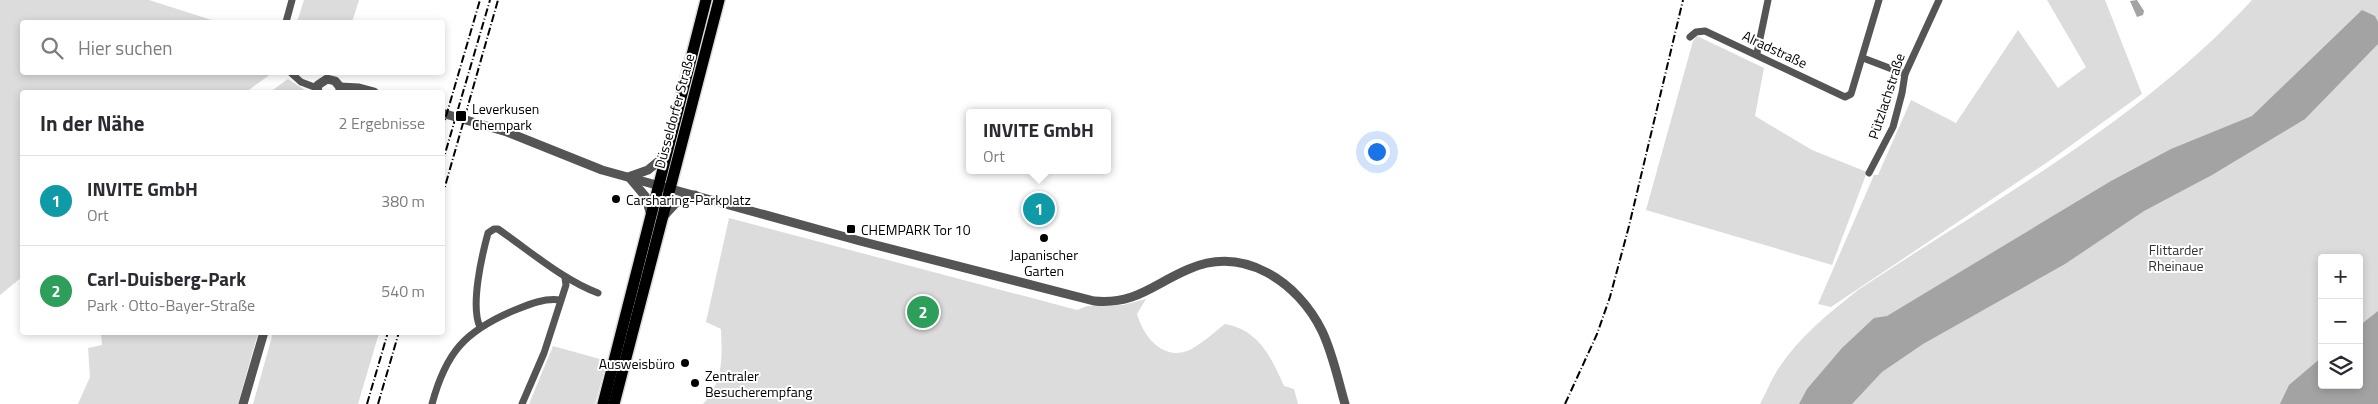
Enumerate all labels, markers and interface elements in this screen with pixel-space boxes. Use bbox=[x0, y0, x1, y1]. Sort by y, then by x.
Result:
search box bbox=[20, 20, 445, 75]
street label: Alradstraße bbox=[1739, 25, 1811, 73]
text: Hier suchen bbox=[78, 33, 173, 62]
icon: search bbox=[38, 34, 66, 62]
street label: Pützlachstraße bbox=[1862, 50, 1910, 142]
street label: Düsseldorfer Straße bbox=[649, 51, 699, 171]
place label: Leverkusen Chempark bbox=[472, 98, 539, 135]
text: In der Nähe bbox=[40, 107, 145, 139]
marker: Leverkusen Chempark bbox=[454, 109, 468, 123]
popup bbox=[966, 109, 1111, 174]
text: 2 Ergebnisse bbox=[338, 111, 425, 135]
text: INVITE GmbH bbox=[983, 115, 1094, 144]
your location bbox=[1364, 139, 1390, 165]
text: Ort bbox=[983, 144, 1005, 168]
text: INVITE GmbH bbox=[87, 174, 198, 203]
text: 1 bbox=[52, 189, 60, 213]
text: 380 m bbox=[381, 189, 425, 213]
place label: Carsharing-Parkplatz bbox=[626, 189, 751, 210]
pin: 1 bbox=[1023, 190, 1055, 228]
marker: Carsharing-Parkplatz bbox=[610, 193, 622, 205]
text: Ort bbox=[87, 203, 109, 227]
place label: CHEMPARK Tor 10 bbox=[861, 219, 971, 240]
marker: CHEMPARK Tor 10 bbox=[845, 223, 857, 235]
marker: Japanischer Garten bbox=[1038, 232, 1050, 244]
park label: Flittarder Rheinaue bbox=[2148, 239, 2204, 276]
place label: Japanischer Garten bbox=[1010, 244, 1078, 281]
map controls bbox=[2318, 254, 2363, 389]
button: + bbox=[2318, 254, 2363, 299]
text: Carl-Duisberg-Park bbox=[87, 264, 246, 293]
text: 2 bbox=[52, 279, 60, 303]
text: 540 m bbox=[381, 279, 425, 303]
text: Park · Otto-Bayer-Straße bbox=[87, 293, 255, 317]
pin: 2 bbox=[907, 293, 939, 331]
button: − bbox=[2318, 299, 2363, 344]
button: layers bbox=[2318, 344, 2363, 389]
place label: Ausweisbüro bbox=[599, 353, 675, 374]
marker: Ausweisbüro bbox=[679, 357, 691, 369]
place label: Zentraler Besucherempfang bbox=[705, 365, 813, 402]
marker: Zentraler Besucherempfang bbox=[689, 377, 701, 389]

